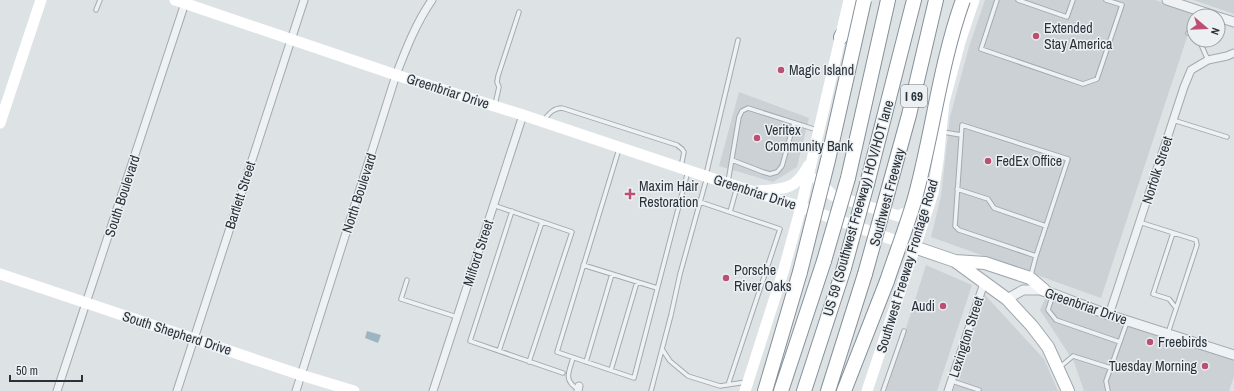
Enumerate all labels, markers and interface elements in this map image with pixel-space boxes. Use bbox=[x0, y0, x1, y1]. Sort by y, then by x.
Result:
north arrow bbox=[1186, 8, 1226, 48]
place label: Extended Stay America bbox=[1044, 19, 1113, 53]
text: N bbox=[1208, 26, 1223, 37]
marker: Extended Stay America bbox=[1031, 31, 1041, 41]
place label: Magic Island bbox=[789, 61, 854, 79]
marker: Magic Island bbox=[776, 65, 786, 75]
street label: Greenbriar Drive bbox=[404, 69, 492, 113]
road number: I 69 bbox=[901, 85, 927, 107]
street label: US 59 (Southwest Freeway) HOV/HOT lane bbox=[819, 98, 897, 318]
place label: Veritex Community Bank bbox=[765, 121, 853, 155]
marker: Veritex Community Bank bbox=[752, 133, 762, 143]
street label: Norfolk Street bbox=[1138, 134, 1176, 206]
street label: Southwest Freeway bbox=[865, 146, 909, 248]
street label: North Boulevard bbox=[338, 151, 380, 235]
place label: FedEx Office bbox=[996, 152, 1062, 170]
street label: South Boulevard bbox=[100, 153, 144, 239]
marker: FedEx Office bbox=[983, 156, 993, 166]
street label: Bartlett Street bbox=[221, 159, 259, 231]
street label: Greenbriar Drive bbox=[711, 170, 799, 214]
place label: Maxim Hair Restoration bbox=[639, 177, 698, 211]
street label: Southwest Freeway Frontage Road bbox=[872, 177, 942, 355]
marker: Maxim Hair Restoration bbox=[624, 188, 636, 200]
street label: Milford Street bbox=[459, 217, 497, 289]
place label: Porsche River Oaks bbox=[734, 261, 792, 295]
marker: Porsche River Oaks bbox=[721, 273, 731, 283]
street label: Greenbriar Drive bbox=[1042, 283, 1130, 329]
street label: Lexington Street bbox=[944, 294, 988, 380]
place label: Audi bbox=[910, 297, 935, 315]
marker: Audi bbox=[938, 301, 948, 311]
street label: South Shepherd Drive bbox=[120, 307, 234, 359]
place label: Freebirds bbox=[1158, 333, 1207, 351]
marker: Freebirds bbox=[1145, 337, 1155, 347]
scale bar bbox=[10, 357, 82, 383]
place label: Tuesday Morning bbox=[1109, 357, 1198, 375]
marker: Tuesday Morning bbox=[1200, 361, 1210, 371]
text: 50 m bbox=[16, 363, 38, 379]

